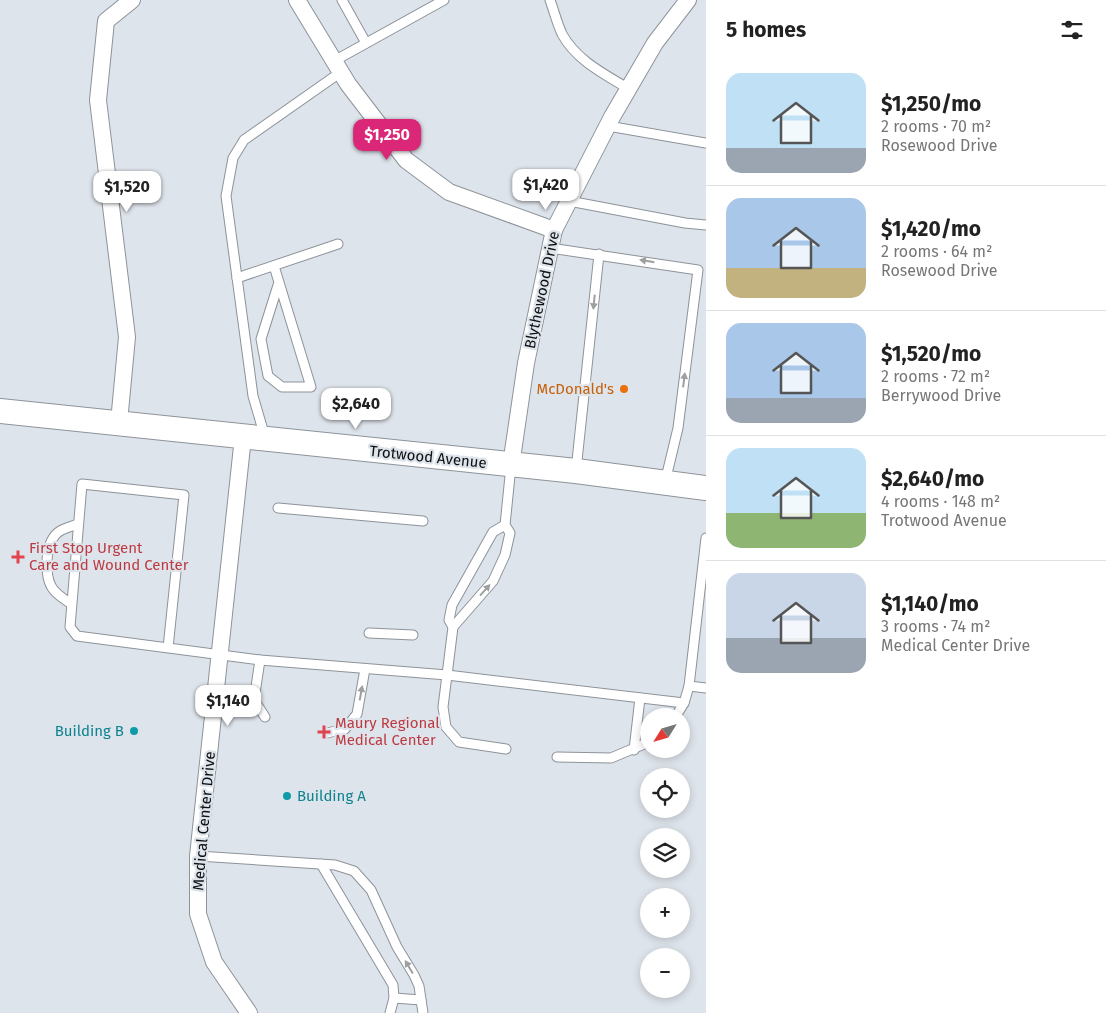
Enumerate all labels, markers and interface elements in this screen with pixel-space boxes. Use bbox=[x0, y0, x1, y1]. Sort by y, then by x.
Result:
icon: filters bbox=[1058, 16, 1086, 44]
text: 5 homes bbox=[726, 17, 806, 43]
text: $1,250/mo bbox=[881, 91, 981, 117]
icon: home bbox=[766, 93, 826, 153]
text: 2 rooms · 70 m² bbox=[881, 117, 991, 136]
pin: $1,250 bbox=[346, 119, 428, 161]
text: $1,250 bbox=[364, 125, 410, 144]
text: Rosewood Drive bbox=[881, 136, 997, 155]
pin: $1,420 bbox=[505, 168, 587, 211]
pin: $1,520 bbox=[86, 170, 168, 213]
text: $1,420 bbox=[523, 175, 569, 194]
text: $1,520 bbox=[104, 177, 150, 196]
text: $1,420/mo bbox=[881, 216, 981, 242]
icon: home bbox=[766, 218, 826, 278]
street label: Blythewood Drive bbox=[521, 230, 563, 350]
text: 2 rooms · 64 m² bbox=[881, 242, 992, 261]
one-way arrow bbox=[638, 257, 654, 265]
text: Rosewood Drive bbox=[881, 261, 997, 280]
one-way arrow bbox=[590, 294, 598, 310]
text: $1,520/mo bbox=[881, 341, 981, 367]
icon: home bbox=[766, 343, 826, 403]
text: 2 rooms · 72 m² bbox=[881, 367, 990, 386]
one-way arrow bbox=[680, 371, 688, 387]
place label: McDonald's bbox=[537, 380, 614, 398]
marker: McDonald's bbox=[618, 383, 630, 395]
text: Berrywood Drive bbox=[881, 386, 1001, 405]
pin: $2,640 bbox=[315, 388, 397, 430]
text: $2,640 bbox=[332, 394, 380, 413]
street label: Trotwood Avenue bbox=[368, 442, 488, 472]
text: $2,640/mo bbox=[881, 466, 984, 492]
icon: home bbox=[766, 468, 826, 528]
text: 4 rooms · 148 m² bbox=[881, 492, 1000, 511]
text: Trotwood Avenue bbox=[881, 511, 1007, 530]
place label: First Stop Urgent Care and Wound Center bbox=[29, 539, 189, 574]
marker: First Stop Urgent Care and Wound Center bbox=[11, 550, 25, 564]
one-way arrow bbox=[479, 585, 491, 597]
text: $1,140/mo bbox=[881, 591, 979, 617]
icon: home bbox=[766, 593, 826, 653]
text: 3 rooms · 74 m² bbox=[881, 617, 990, 636]
text: Medical Center Drive bbox=[881, 636, 1030, 655]
pin: $1,140 bbox=[187, 684, 269, 727]
one-way arrow bbox=[358, 684, 366, 700]
text: $1,140 bbox=[206, 691, 250, 710]
north arrow bbox=[640, 708, 690, 758]
map controls bbox=[640, 708, 690, 998]
place label: Maury Regional Medical Center bbox=[335, 714, 440, 749]
place label: Building B bbox=[55, 722, 124, 740]
marker: Building B bbox=[128, 725, 140, 737]
marker: Maury Regional Medical Center bbox=[317, 725, 331, 739]
street label: Medical Center Drive bbox=[189, 751, 219, 891]
button: locate bbox=[640, 768, 690, 818]
place label: Building A bbox=[297, 787, 366, 805]
marker: Building A bbox=[281, 790, 293, 802]
button: layers bbox=[640, 828, 690, 878]
button: + bbox=[640, 888, 690, 938]
button: − bbox=[640, 948, 690, 998]
one-way arrow bbox=[405, 960, 414, 973]

